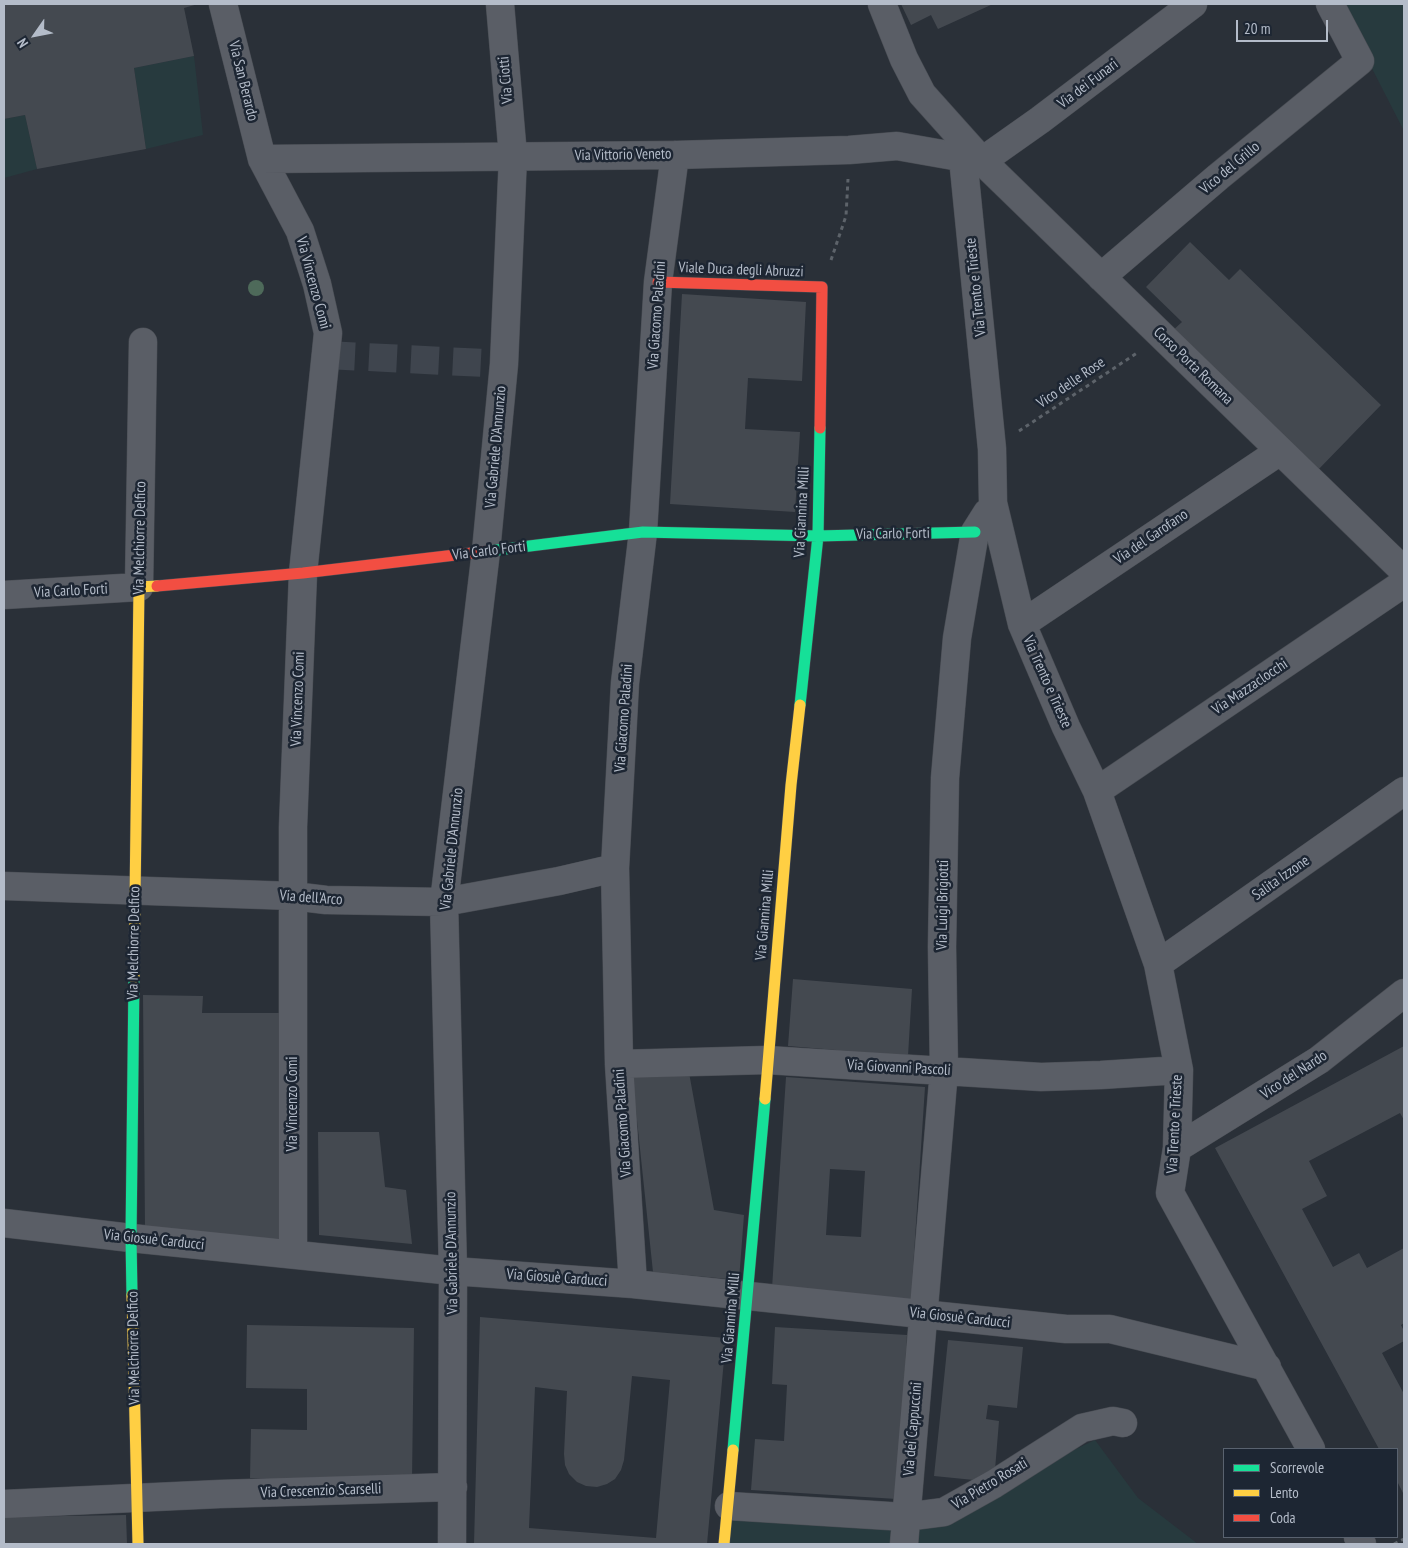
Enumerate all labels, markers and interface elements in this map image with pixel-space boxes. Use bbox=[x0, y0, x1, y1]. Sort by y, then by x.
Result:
north arrow bbox=[10, 10, 60, 60]
scale bar bbox=[1238, 10, 1330, 42]
text: 20 m bbox=[1244, 19, 1270, 38]
text: N bbox=[13, 35, 32, 51]
street label: Via San Berardo bbox=[224, 39, 262, 123]
street label: Via dei Funari bbox=[1054, 55, 1122, 113]
street label: Via Ciotti bbox=[495, 56, 517, 104]
street label: Vico del Grillo bbox=[1196, 138, 1264, 198]
street label: Via Vittorio Veneto bbox=[574, 145, 672, 165]
street label: Via Vincenzo Comi bbox=[292, 235, 334, 331]
street label: Via Trento e Trieste bbox=[962, 237, 990, 337]
street label: Viale Duca degli Abruzzi bbox=[678, 259, 804, 281]
street label: Via Giacomo Paladini bbox=[644, 260, 670, 370]
street label: Corso Porta Romana bbox=[1149, 323, 1237, 409]
street label: Vico delle Rose bbox=[1033, 354, 1109, 412]
street label: Via Gabriele D'Annunzio bbox=[482, 385, 510, 509]
street label: Via Giannina Milli bbox=[791, 466, 813, 558]
street label: Via Melchiorre Delfico bbox=[130, 481, 150, 595]
street label: Via del Garofano bbox=[1111, 506, 1191, 568]
street label: Via Carlo Forti bbox=[856, 524, 930, 544]
street label: Via Carlo Forti bbox=[451, 538, 527, 564]
street label: Via Carlo Forti bbox=[34, 580, 108, 602]
street label: Via Trento e Trieste bbox=[1019, 633, 1075, 731]
street label: Via Vincenzo Comi bbox=[287, 651, 309, 747]
street label: Via Mazzaclocchi bbox=[1209, 655, 1291, 719]
street label: Via Giacomo Paladini bbox=[611, 663, 637, 773]
street label: Via Gabriele D'Annunzio bbox=[437, 787, 467, 911]
street label: Salita Izzone bbox=[1249, 852, 1313, 904]
street label: Via Luigi Brigiotti bbox=[933, 860, 953, 950]
street label: Via Giannina Milli bbox=[752, 869, 778, 961]
street label: Via Melchiorre Delfico bbox=[124, 886, 144, 1000]
street label: Via dell'Arco bbox=[279, 887, 343, 909]
street label: Vico del Nardo bbox=[1257, 1047, 1331, 1103]
street label: Via Giovanni Pascoli bbox=[847, 1056, 951, 1080]
street label: Via Vincenzo Comi bbox=[284, 1057, 302, 1151]
street label: Via Giacomo Paladini bbox=[610, 1068, 636, 1178]
street label: Via Trento e Trieste bbox=[1163, 1074, 1187, 1174]
street label: Via Gabriele D'Annunzio bbox=[442, 1191, 462, 1315]
street label: Via Giosuè Carducci bbox=[103, 1226, 205, 1254]
street label: Via Giosuè Carducci bbox=[506, 1266, 608, 1290]
street label: Via Giannina Milli bbox=[718, 1272, 744, 1364]
street label: Via Melchiorre Delfico bbox=[124, 1291, 144, 1405]
street label: Via Giosuè Carducci bbox=[909, 1304, 1011, 1332]
street label: Via dei Cappuccini bbox=[900, 1381, 926, 1477]
legend bbox=[1223, 1448, 1398, 1538]
street label: Via Pietro Rosati bbox=[949, 1454, 1031, 1514]
text: Scorrevole bbox=[1270, 1458, 1324, 1477]
street label: Via Crescenzio Scarselli bbox=[260, 1480, 382, 1502]
text: Lento bbox=[1270, 1483, 1299, 1502]
text: Coda bbox=[1270, 1508, 1295, 1527]

